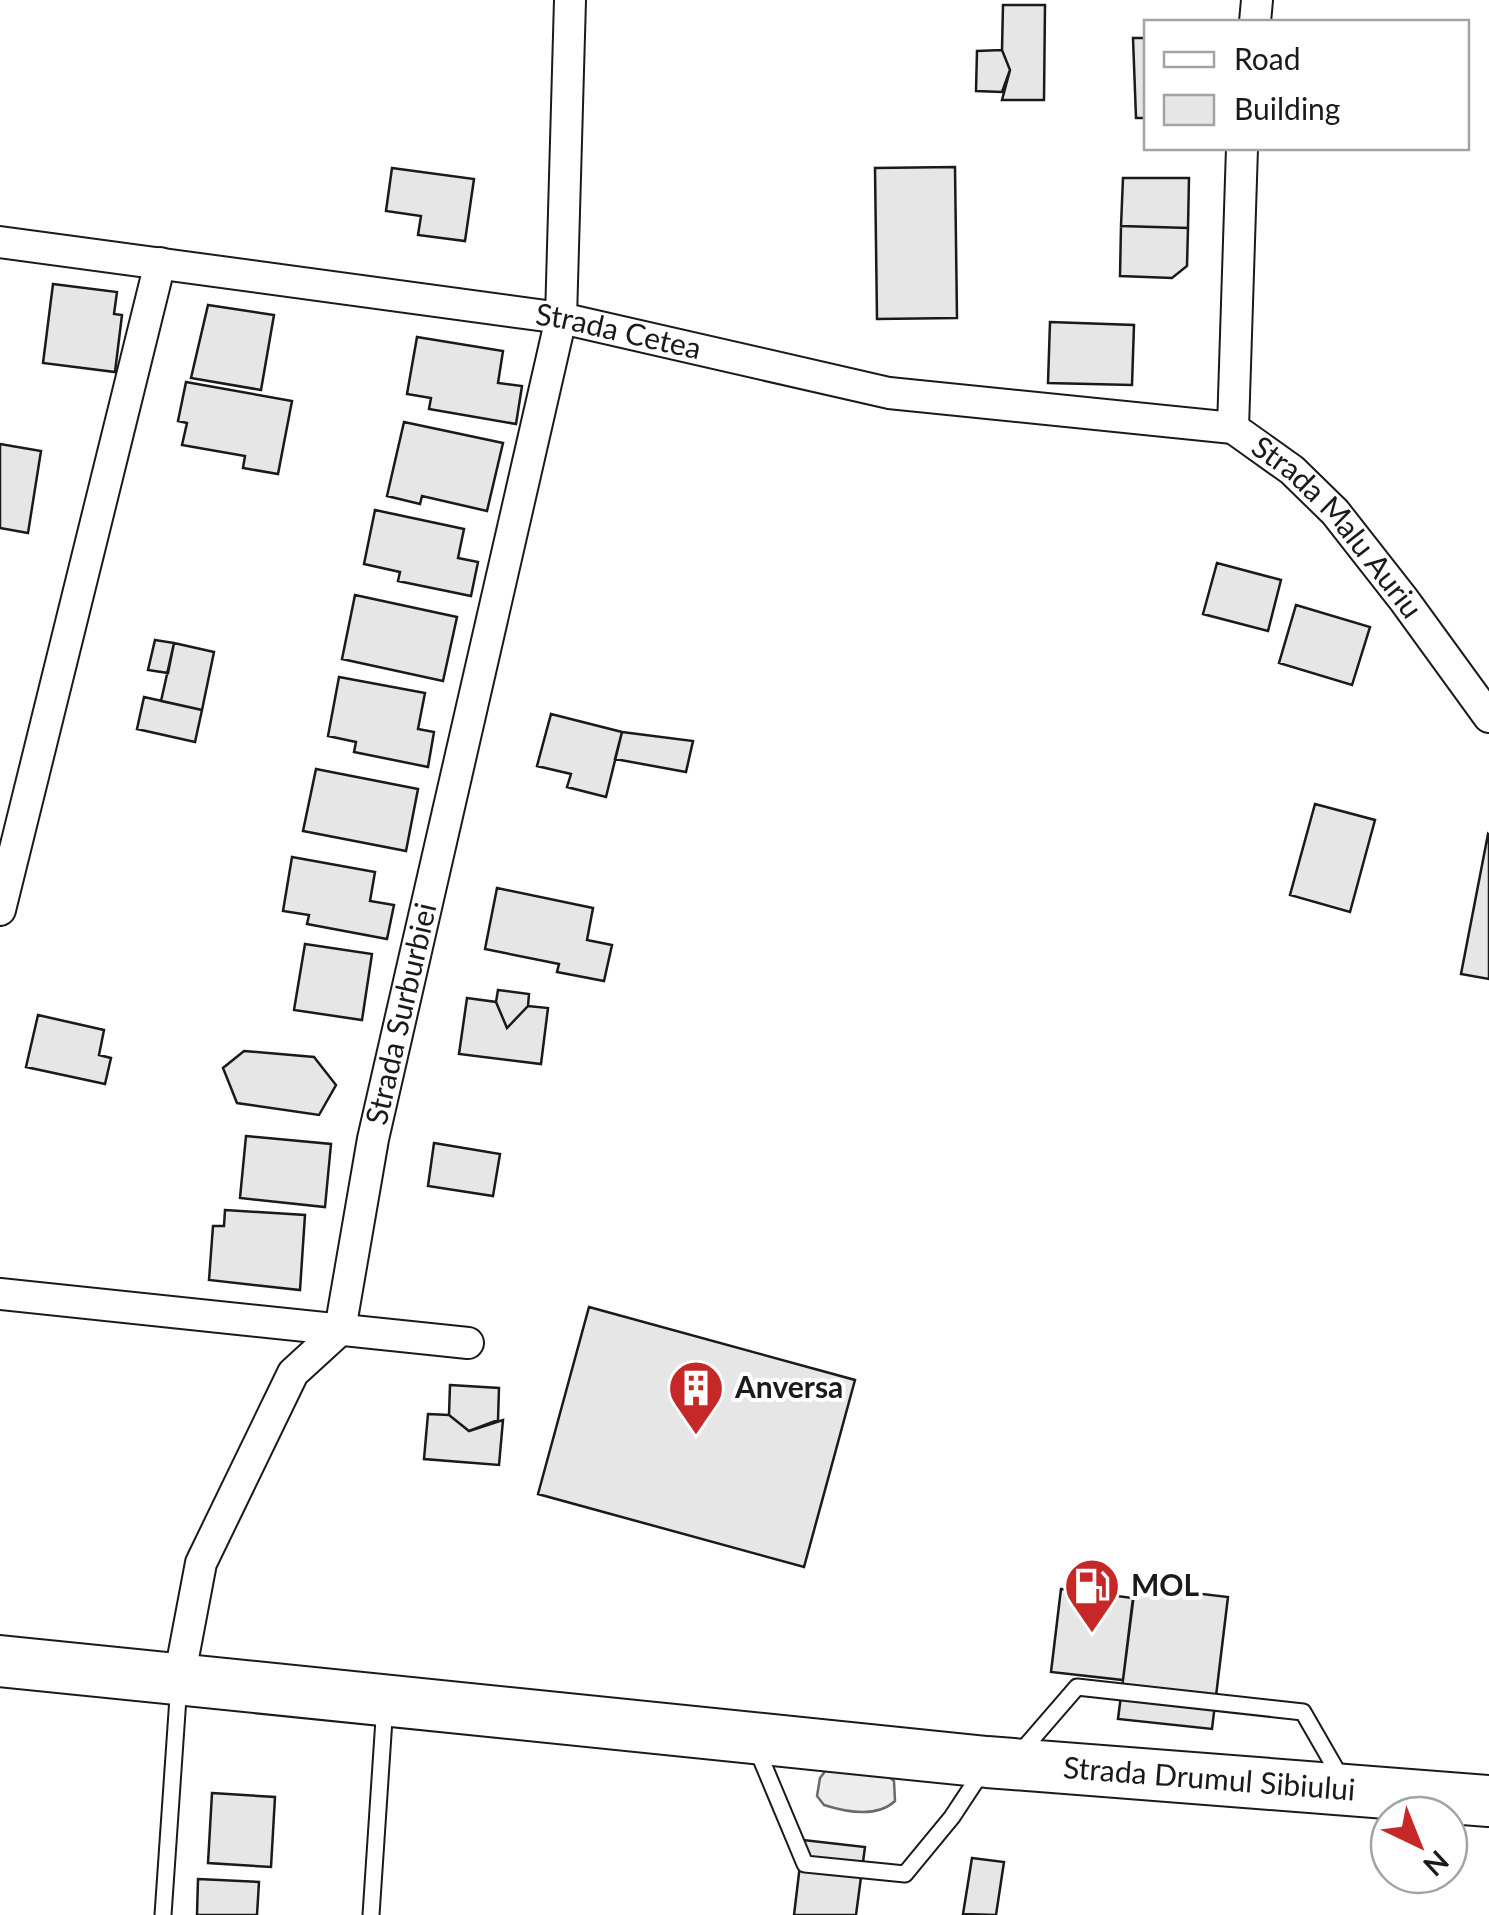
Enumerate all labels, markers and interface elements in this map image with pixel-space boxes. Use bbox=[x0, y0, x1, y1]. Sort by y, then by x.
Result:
legend bbox=[1144, 20, 1469, 150]
text: Road bbox=[1234, 40, 1301, 76]
text: Building bbox=[1234, 90, 1340, 126]
street label: Strada Cetea bbox=[534, 295, 705, 365]
street label: Strada Malu Auriu bbox=[1246, 427, 1431, 624]
street label: Strada Surburbiei bbox=[357, 899, 443, 1128]
building icon: Anversa bbox=[666, 1358, 726, 1437]
place label: Anversa bbox=[734, 1368, 843, 1404]
fuel station icon: MOL bbox=[1062, 1556, 1122, 1635]
place label: MOL bbox=[1131, 1566, 1200, 1602]
street label: Strada Drumul Sibiului bbox=[1062, 1748, 1357, 1807]
north arrow bbox=[1369, 1795, 1469, 1895]
text: N bbox=[1417, 1844, 1456, 1884]

